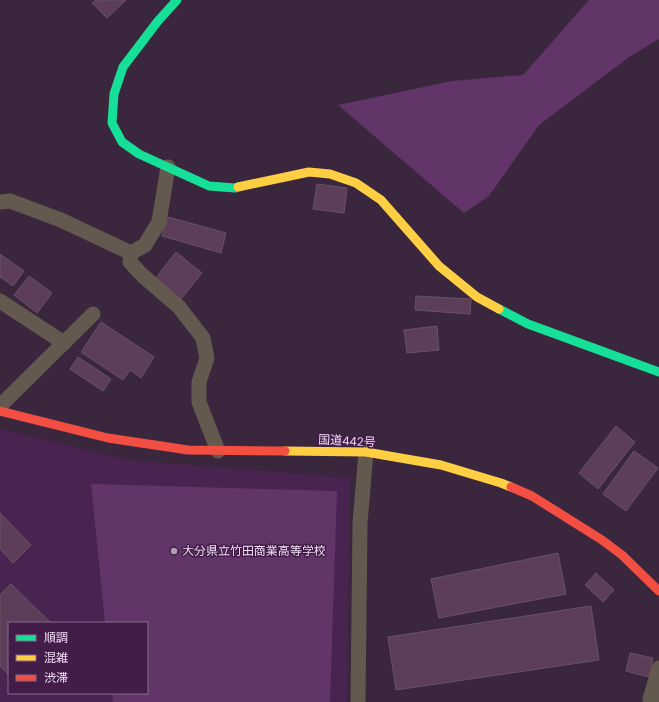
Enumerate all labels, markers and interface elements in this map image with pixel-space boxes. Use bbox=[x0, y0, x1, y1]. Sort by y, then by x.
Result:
street label: 国道442号 bbox=[318, 432, 376, 450]
place label: 大分県立竹田商業高等学校 bbox=[182, 543, 326, 559]
marker: 大分県立竹田商業高等学校 bbox=[169, 546, 179, 556]
legend bbox=[8, 622, 148, 694]
text: 順調 bbox=[44, 630, 68, 646]
text: 混雑 bbox=[44, 650, 68, 666]
text: 渋滞 bbox=[44, 670, 68, 686]

